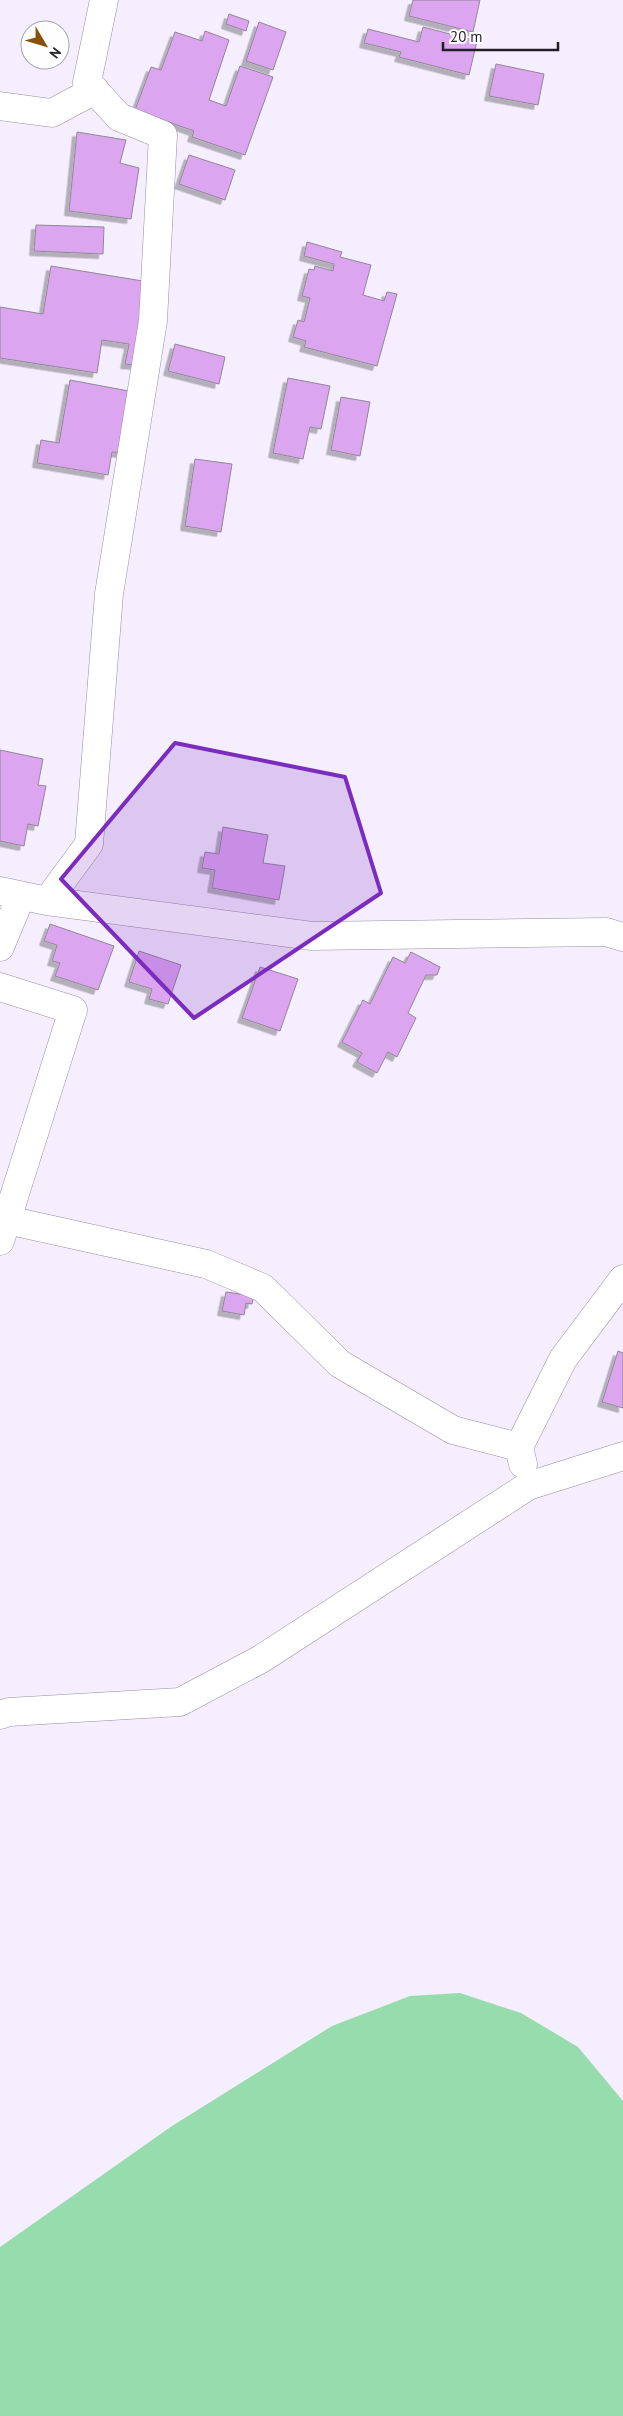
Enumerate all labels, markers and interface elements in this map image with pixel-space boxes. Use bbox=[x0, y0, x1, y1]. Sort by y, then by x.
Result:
north arrow bbox=[20, 20, 70, 70]
scale bar bbox=[443, 20, 558, 52]
text: 20 m bbox=[450, 27, 483, 46]
text: N bbox=[45, 44, 65, 62]

